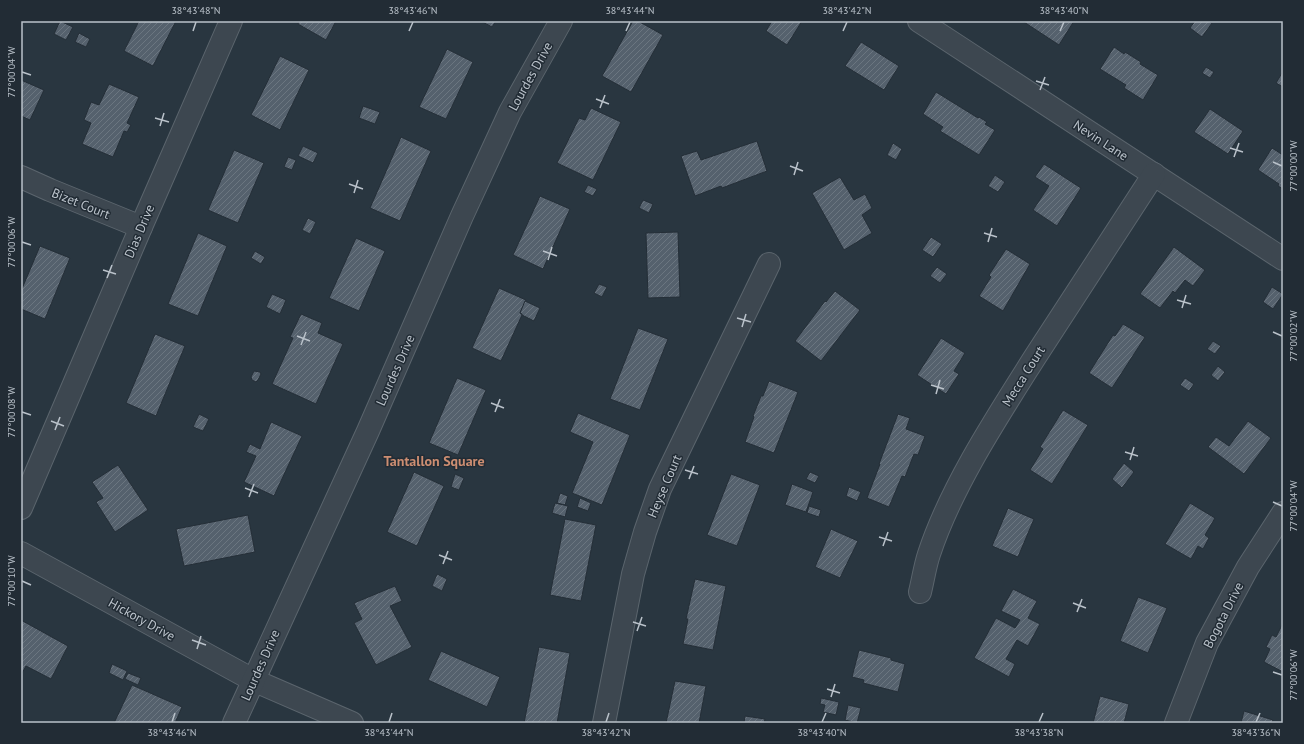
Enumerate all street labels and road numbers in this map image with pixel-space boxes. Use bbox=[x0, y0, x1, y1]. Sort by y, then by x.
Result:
street label: Lourdes Drive bbox=[505, 39, 556, 114]
street label: Nevin Lane bbox=[1070, 116, 1131, 164]
street label: Bizet Court bbox=[49, 184, 113, 223]
street label: Dias Drive bbox=[121, 202, 158, 261]
street label: Lourdes Drive bbox=[372, 332, 419, 408]
street label: Mecca Court bbox=[998, 342, 1049, 410]
street label: Heyse Court bbox=[644, 452, 686, 520]
street label: Bogota Drive bbox=[1200, 579, 1247, 651]
street label: Hickory Drive bbox=[105, 594, 178, 645]
street label: Lourdes Drive bbox=[237, 627, 284, 703]

